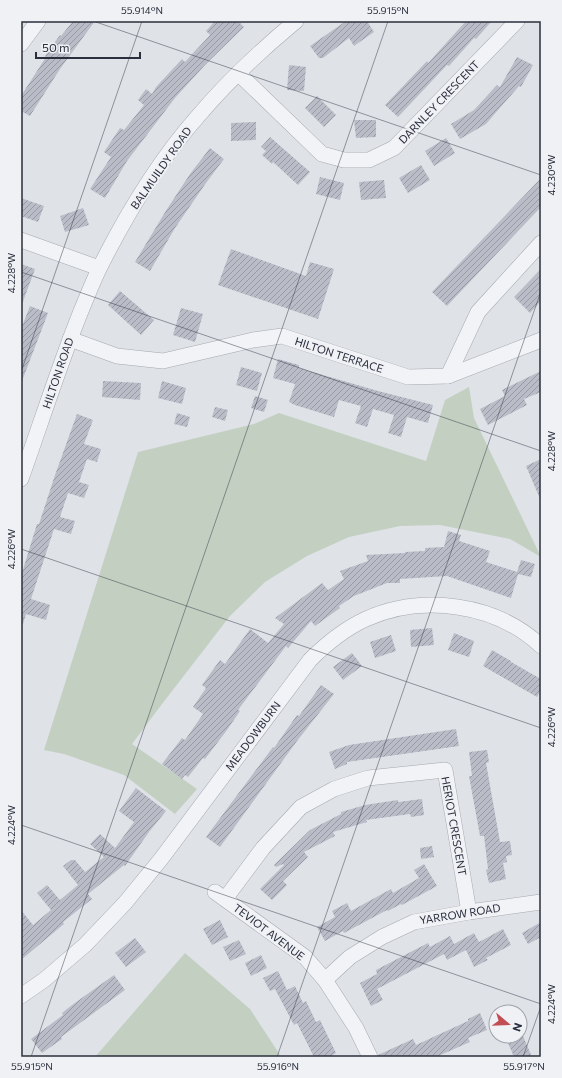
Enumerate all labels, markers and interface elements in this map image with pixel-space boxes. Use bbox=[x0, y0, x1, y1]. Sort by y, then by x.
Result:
text: 55.914°N bbox=[121, 4, 163, 16]
text: 55.915°N bbox=[367, 4, 409, 16]
scale bar bbox=[36, 34, 140, 60]
text: 50 m bbox=[42, 40, 70, 54]
street label: DARNLEY CRESCENT bbox=[396, 57, 482, 146]
street label: BALMUILDY ROAD bbox=[127, 124, 194, 211]
text: 4.230°W bbox=[545, 155, 557, 195]
text: 4.228°W bbox=[5, 253, 17, 293]
street label: HILTON TERRACE bbox=[293, 334, 385, 375]
street label: HILTON ROAD bbox=[39, 336, 76, 410]
text: 4.228°W bbox=[545, 431, 557, 471]
text: 4.226°W bbox=[5, 529, 17, 569]
street label: MEADOWBURN bbox=[222, 698, 283, 773]
text: 4.226°W bbox=[545, 707, 557, 747]
street label: HERIOT CRESCENT bbox=[439, 775, 470, 876]
text: 4.224°W bbox=[5, 805, 17, 845]
street label: TEVIOT AVENUE bbox=[231, 901, 307, 963]
street label: YARROW ROAD bbox=[418, 901, 501, 926]
text: 4.224°W bbox=[545, 984, 557, 1024]
north arrow bbox=[488, 1004, 528, 1044]
text: N bbox=[510, 1021, 525, 1033]
text: 55.915°N bbox=[11, 1060, 53, 1072]
text: 55.916°N bbox=[257, 1060, 299, 1072]
text: 55.917°N bbox=[503, 1060, 545, 1072]

